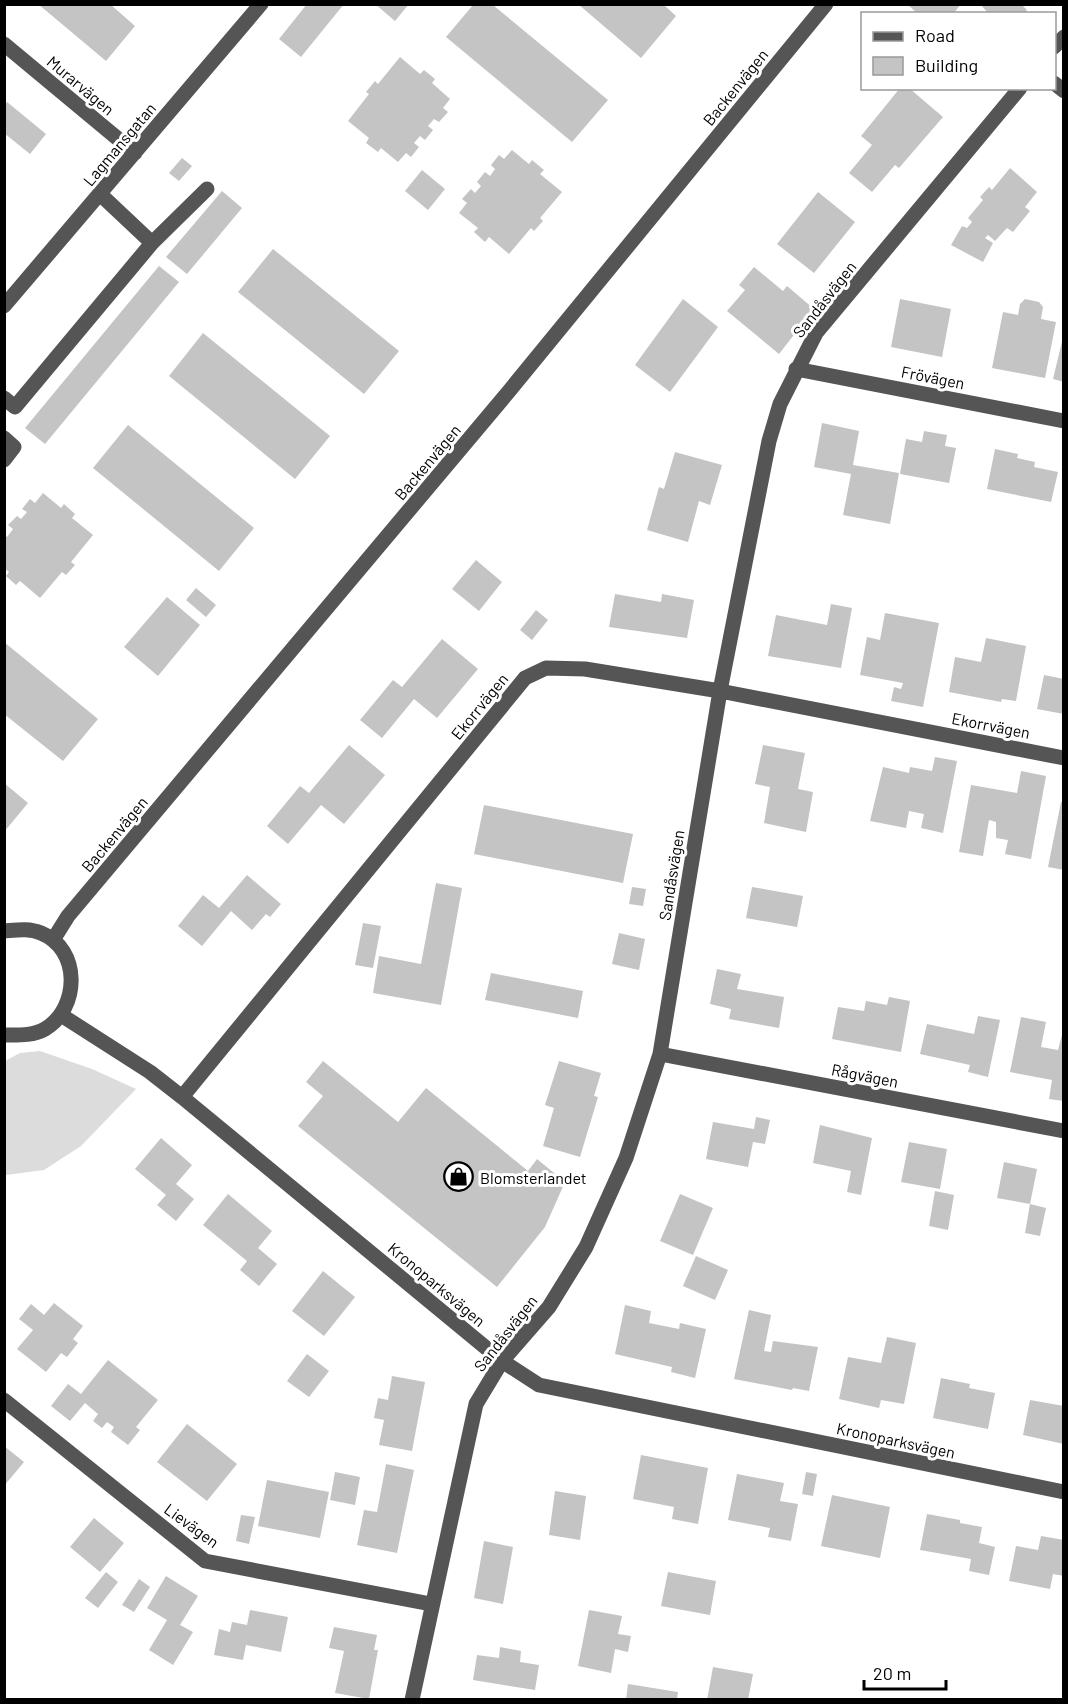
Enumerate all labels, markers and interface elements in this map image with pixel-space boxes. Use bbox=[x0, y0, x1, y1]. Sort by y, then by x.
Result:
legend bbox=[861, 12, 1056, 90]
text: Road bbox=[915, 24, 955, 46]
street label: Backenvägen bbox=[699, 45, 771, 129]
street label: Murarvägen bbox=[44, 52, 118, 118]
text: Building bbox=[915, 54, 978, 76]
street label: Lagmansgatan bbox=[79, 98, 159, 190]
street label: Sandåsvägen bbox=[788, 257, 860, 341]
street label: Frövägen bbox=[900, 362, 966, 392]
street label: Backenvägen bbox=[390, 420, 464, 504]
street label: Ekorrvägen bbox=[447, 669, 511, 743]
street label: Ekorrvägen bbox=[950, 708, 1032, 742]
street label: Backenvägen bbox=[77, 792, 151, 876]
street label: Sandåsvägen bbox=[654, 828, 688, 922]
street label: Rågvägen bbox=[830, 1059, 900, 1091]
shop icon: Blomsterlandet bbox=[443, 1161, 475, 1193]
place label: Blomsterlandet bbox=[480, 1168, 587, 1187]
street label: Kronoparksvägen bbox=[385, 1238, 489, 1330]
street label: Sandåsvägen bbox=[469, 1291, 541, 1375]
street label: Kronoparksvägen bbox=[835, 1418, 957, 1462]
street label: Lievägen bbox=[161, 1499, 223, 1551]
scale bar bbox=[864, 1653, 946, 1691]
text: 20 m bbox=[873, 1662, 911, 1684]

